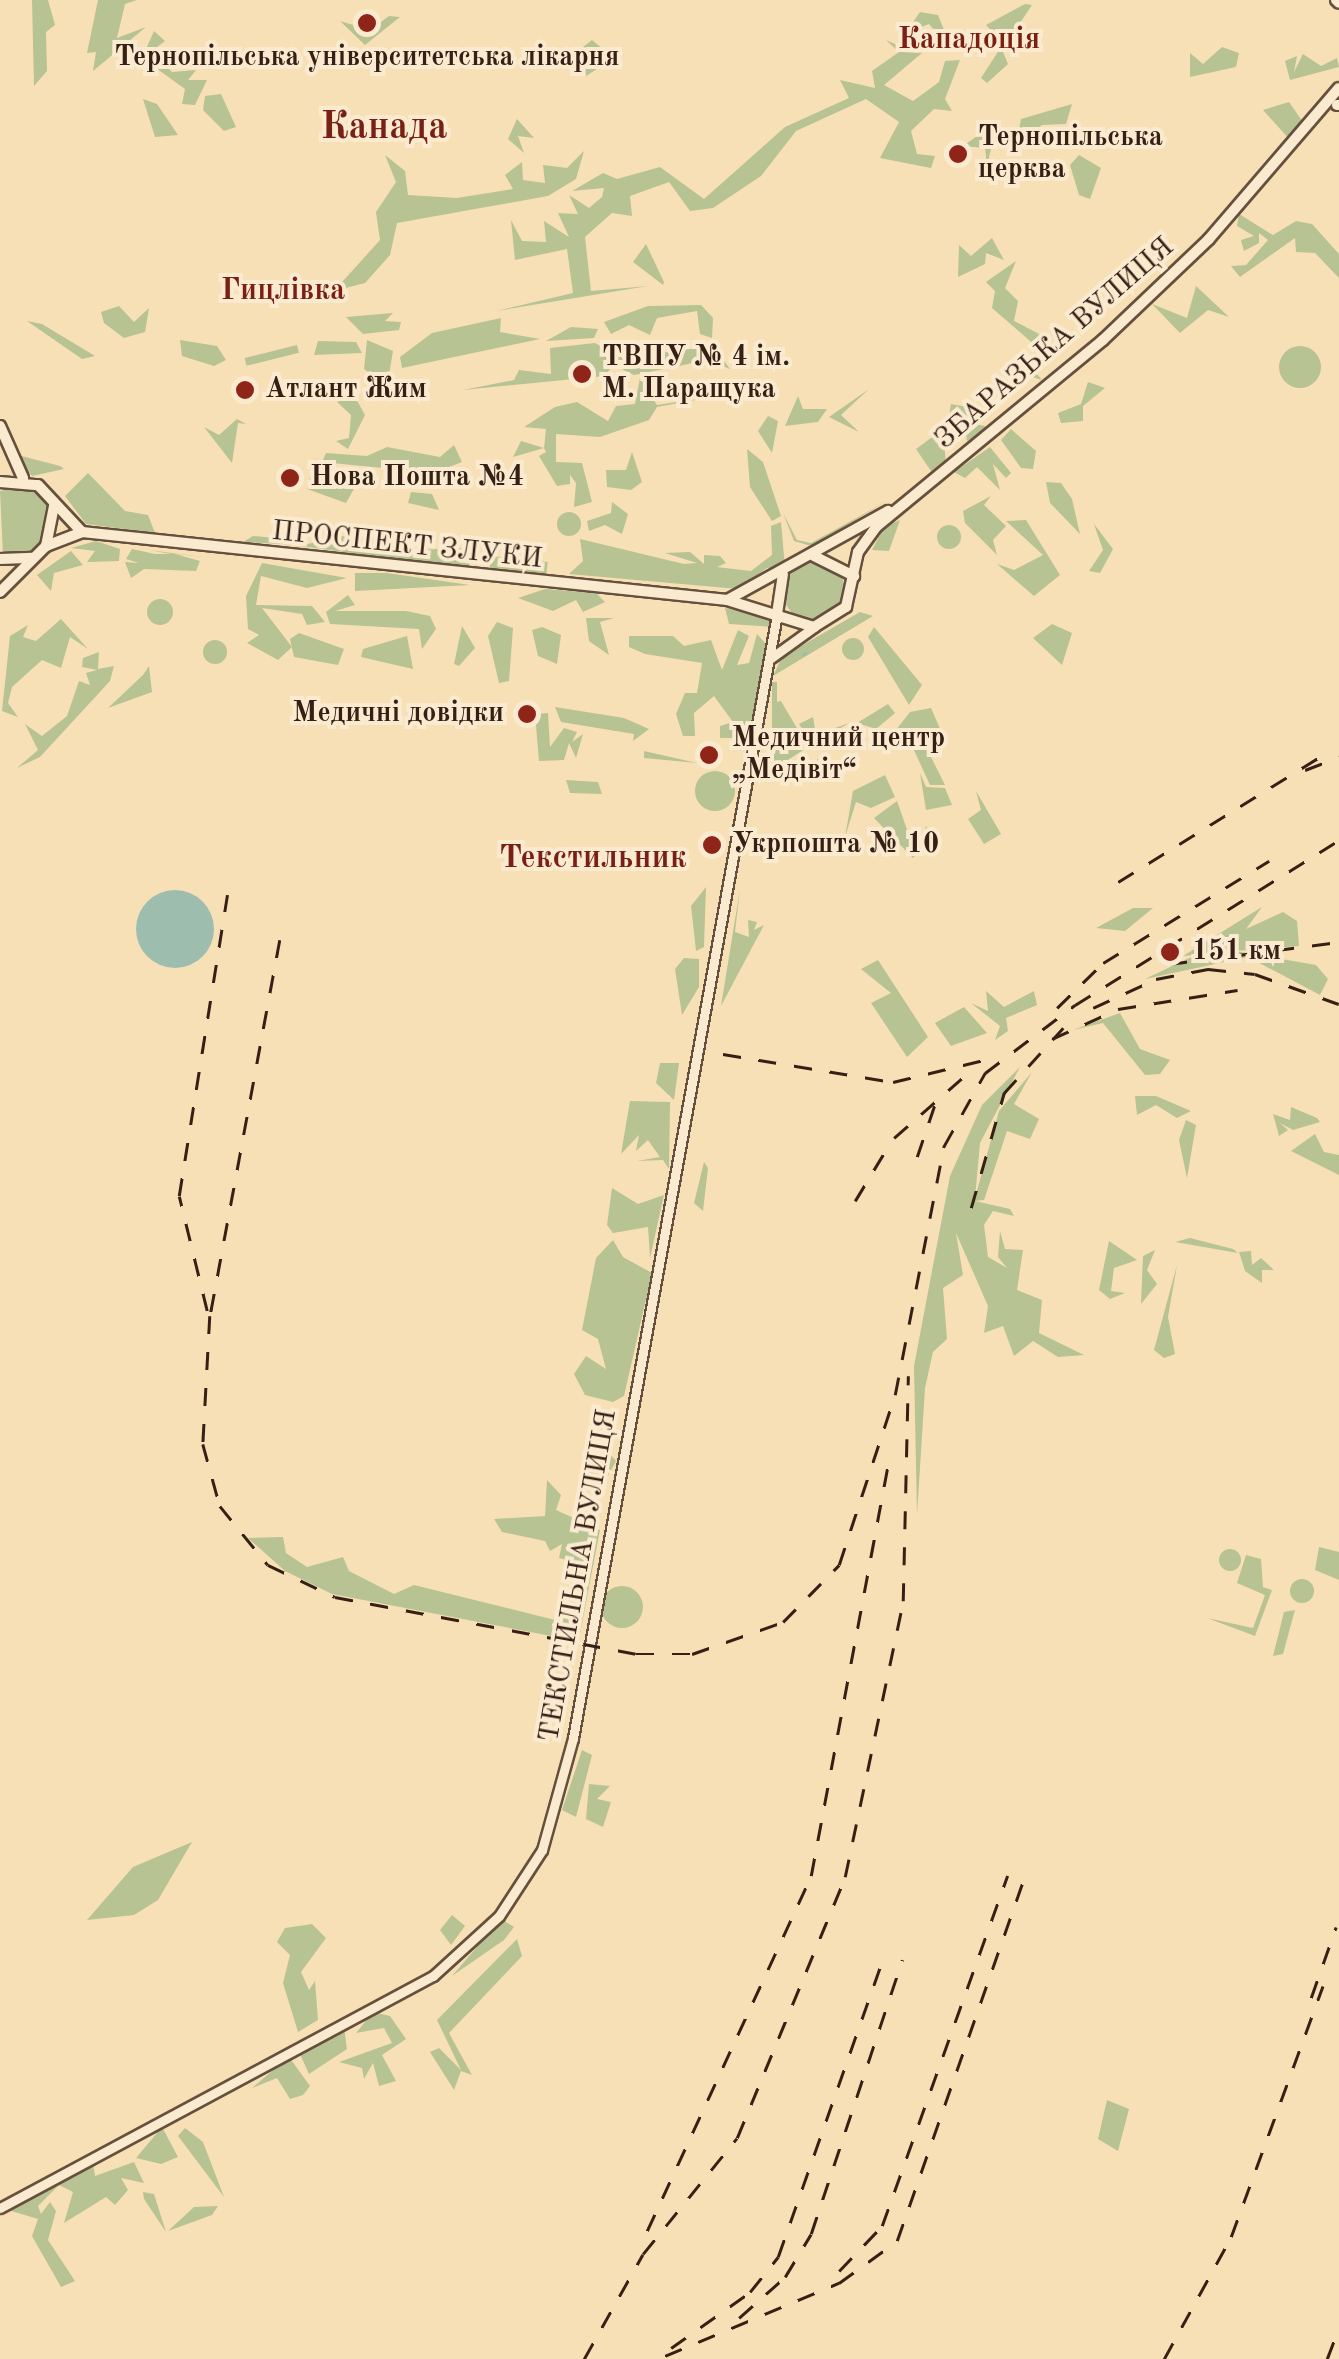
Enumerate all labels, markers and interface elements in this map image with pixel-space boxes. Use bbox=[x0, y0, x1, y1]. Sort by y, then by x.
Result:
marker: Тернопільська університетська лікарня bbox=[354, 10, 380, 36]
district label: Кападоція bbox=[898, 22, 1040, 58]
place label: Тернопільська університетська лікарня bbox=[115, 41, 619, 75]
district label: Канада bbox=[320, 106, 448, 152]
place label: Тернопільська церква bbox=[978, 121, 1163, 187]
marker: Тернопільська церква bbox=[947, 143, 969, 165]
street label: ЗБАРАЗЬКА ВУЛИЦЯ bbox=[929, 231, 1181, 457]
district label: Гицлівка bbox=[221, 273, 345, 309]
place label: ТВПУ № 4 ім. М. Паращука bbox=[602, 341, 790, 407]
marker: ТВПУ № 4 ім. М. Паращука bbox=[571, 363, 593, 385]
place label: Атлант Жим bbox=[265, 373, 427, 407]
marker: Атлант Жим bbox=[234, 379, 256, 401]
place label: Нова Пошта №4 bbox=[310, 461, 524, 495]
marker: Нова Пошта №4 bbox=[279, 467, 301, 489]
street label: ПРОСПЕКТ ЗЛУКИ bbox=[270, 515, 544, 577]
place label: Медичні довідки bbox=[293, 697, 504, 731]
marker: Медичні довідки bbox=[514, 701, 540, 727]
place label: Медичний центр „Медівіт“ bbox=[732, 722, 945, 788]
marker: Медичний центр „Медівіт“ bbox=[696, 742, 722, 768]
place label: Укрпошта № 10 bbox=[732, 828, 939, 862]
marker: Укрпошта № 10 bbox=[701, 834, 723, 856]
district label: Текстильник bbox=[499, 840, 687, 878]
place label: 151 км bbox=[1192, 935, 1281, 969]
marker: 151 км bbox=[1157, 939, 1183, 965]
street label: ТЕКСТИЛЬНА ВУЛИЦЯ bbox=[533, 1407, 625, 1745]

